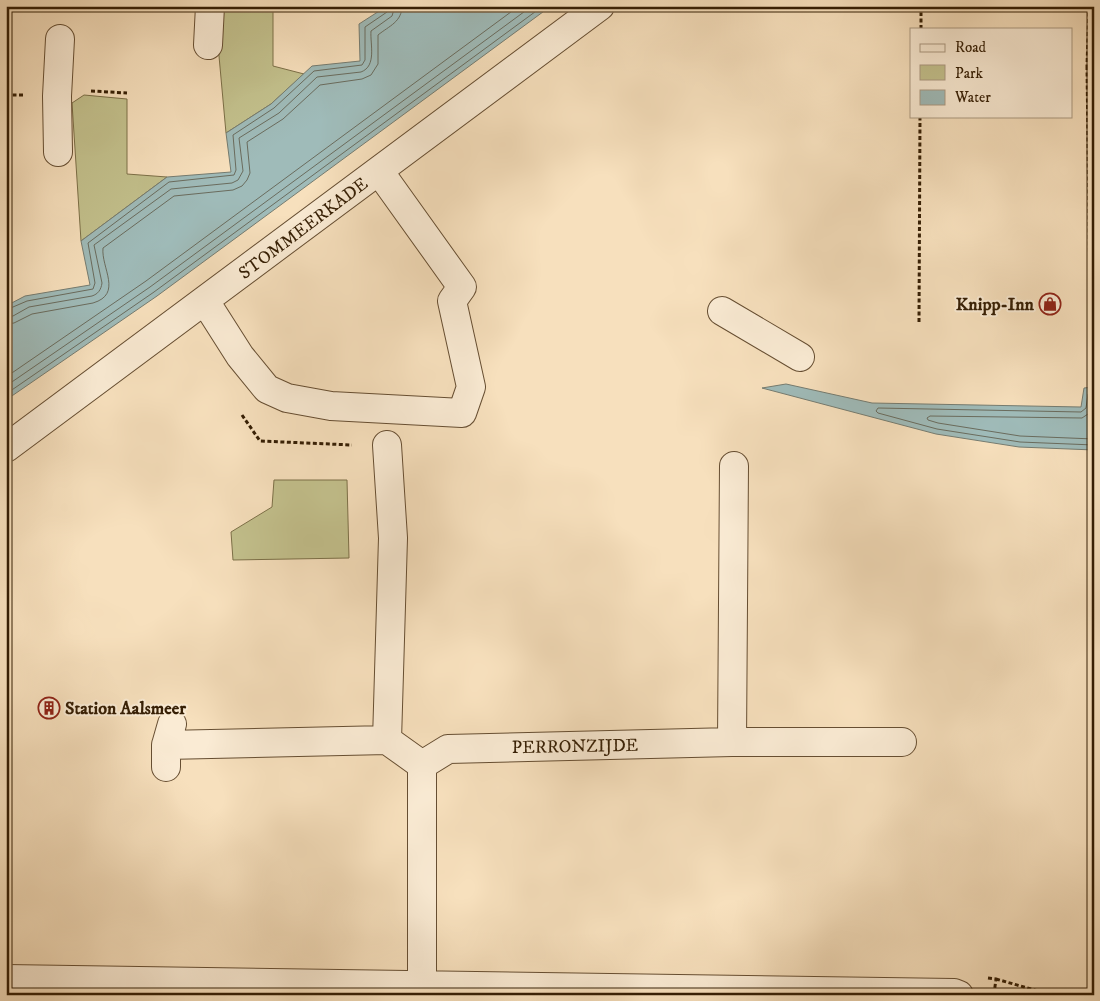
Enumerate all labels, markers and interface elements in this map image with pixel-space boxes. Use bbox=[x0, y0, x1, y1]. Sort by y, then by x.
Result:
legend bbox=[910, 28, 1072, 118]
text: Road bbox=[955, 38, 987, 57]
text: Park bbox=[955, 64, 984, 83]
text: Water bbox=[954, 88, 991, 107]
street label: STOMMEERKADE bbox=[235, 173, 373, 285]
shop icon: Knipp-Inn bbox=[1038, 292, 1062, 316]
place label: Knipp-Inn bbox=[956, 294, 1035, 316]
building icon: Station Aalsmeer bbox=[37, 696, 61, 720]
place label: Station Aalsmeer bbox=[65, 698, 186, 720]
street label: PERRONZIJDE bbox=[512, 735, 639, 759]

